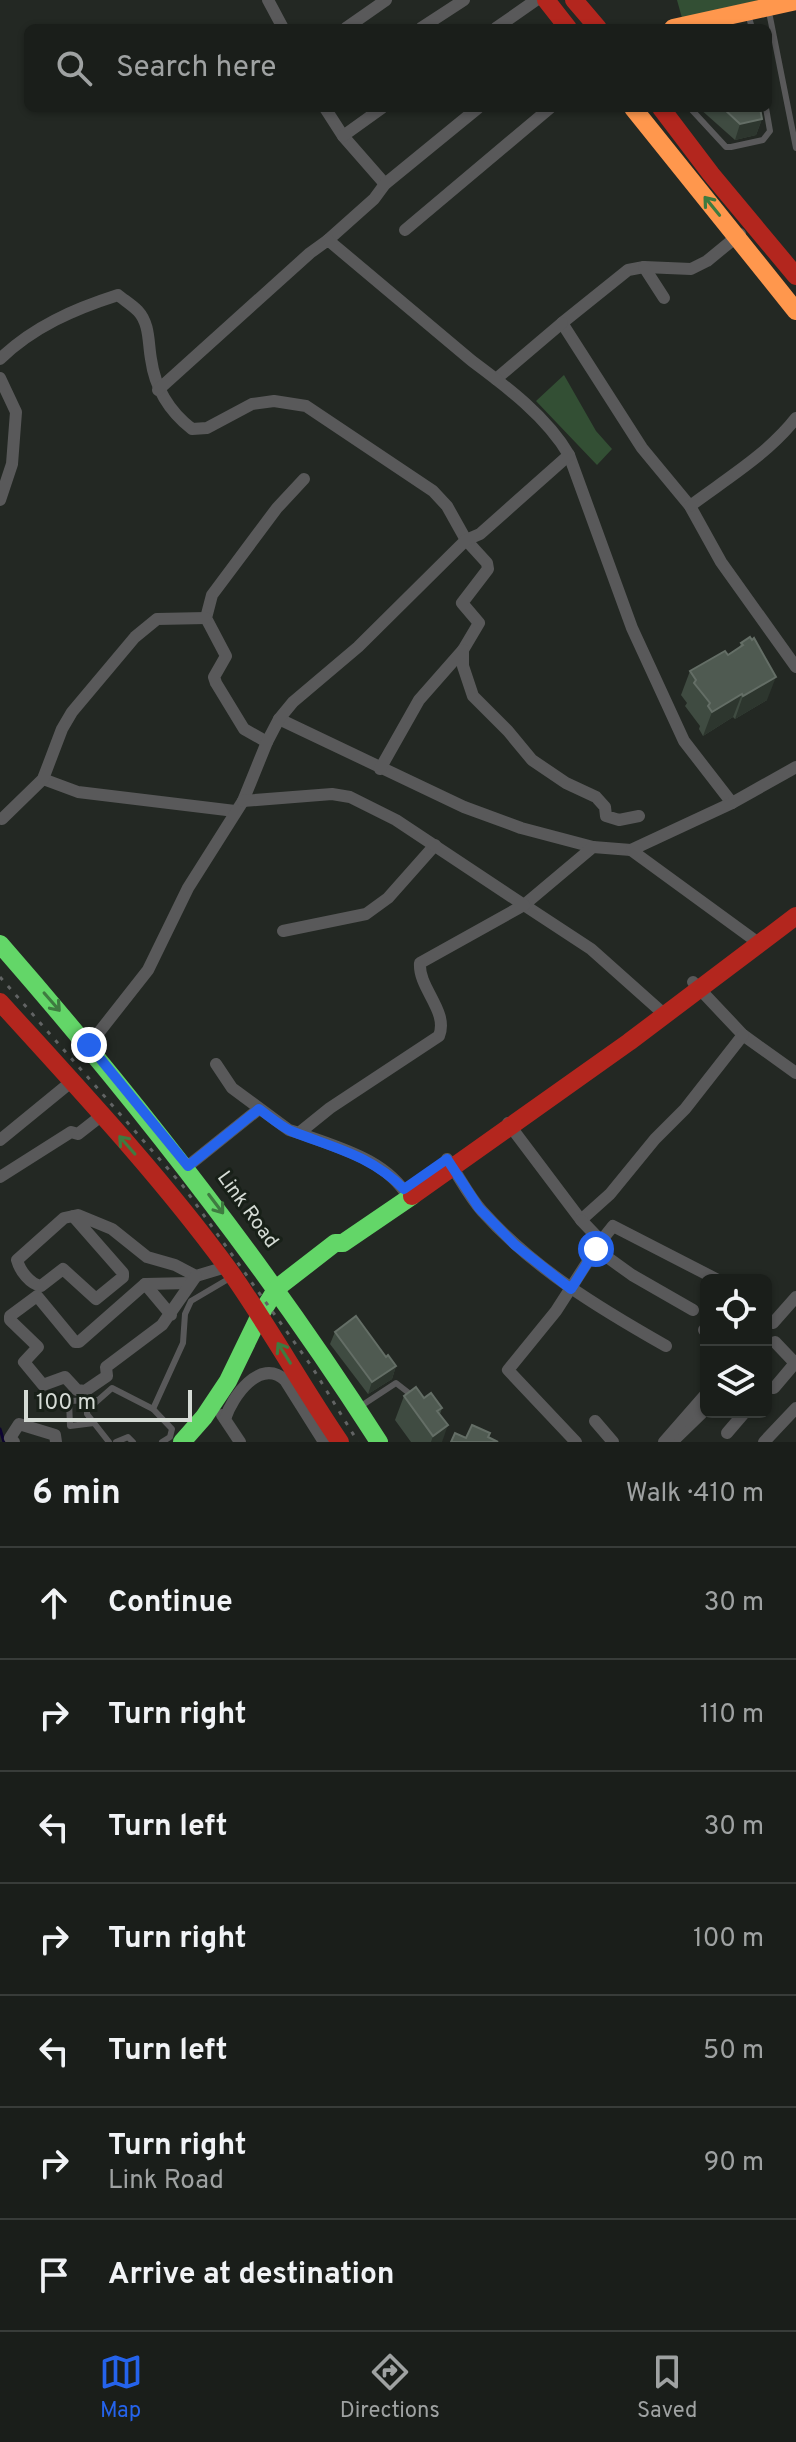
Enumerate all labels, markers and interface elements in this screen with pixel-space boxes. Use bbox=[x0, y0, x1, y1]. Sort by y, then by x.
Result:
search box bbox=[24, 24, 772, 112]
icon: search bbox=[52, 46, 96, 90]
text: Search here bbox=[116, 50, 276, 87]
one-way arrow bbox=[703, 196, 721, 217]
one-way arrow bbox=[42, 992, 60, 1012]
route end bbox=[71, 1027, 107, 1063]
one-way arrow bbox=[118, 1136, 136, 1156]
street label: Link Road bbox=[210, 1166, 284, 1254]
one-way arrow bbox=[207, 1193, 224, 1214]
route start bbox=[578, 1231, 614, 1267]
map controls bbox=[700, 1274, 772, 1418]
button: locate bbox=[700, 1274, 772, 1346]
one-way arrow bbox=[275, 1342, 292, 1364]
button: layers bbox=[700, 1346, 772, 1418]
scale bar bbox=[24, 1386, 192, 1422]
text: 100 m bbox=[36, 1390, 96, 1417]
text: 6 min bbox=[32, 1473, 121, 1516]
text: Walk · 410 m bbox=[626, 1478, 764, 1511]
icon: ahead bbox=[32, 1581, 76, 1625]
text: Continue bbox=[108, 1585, 233, 1622]
text: 30 m bbox=[704, 1587, 764, 1620]
icon: right bbox=[32, 1693, 76, 1737]
text: Turn right bbox=[108, 1697, 246, 1734]
text: 110 m bbox=[700, 1699, 764, 1732]
icon: left bbox=[32, 1805, 76, 1849]
text: Turn left bbox=[108, 1809, 228, 1846]
text: 30 m bbox=[704, 1811, 764, 1844]
icon: right bbox=[32, 1917, 76, 1961]
text: Turn right bbox=[108, 1921, 246, 1958]
text: 100 m bbox=[693, 1923, 764, 1956]
icon: left bbox=[32, 2029, 76, 2073]
text: Turn left bbox=[108, 2033, 228, 2070]
text: 50 m bbox=[703, 2035, 764, 2068]
text: Turn right bbox=[108, 2128, 246, 2165]
icon: right bbox=[32, 2141, 76, 2185]
text: 90 m bbox=[704, 2147, 764, 2180]
text: Link Road bbox=[108, 2165, 224, 2198]
icon: arrive bbox=[32, 2253, 76, 2297]
text: Arrive at destination bbox=[108, 2257, 394, 2294]
tab: Map bbox=[99, 2350, 143, 2425]
tab: Directions bbox=[340, 2350, 440, 2425]
tab: Saved bbox=[637, 2350, 697, 2425]

